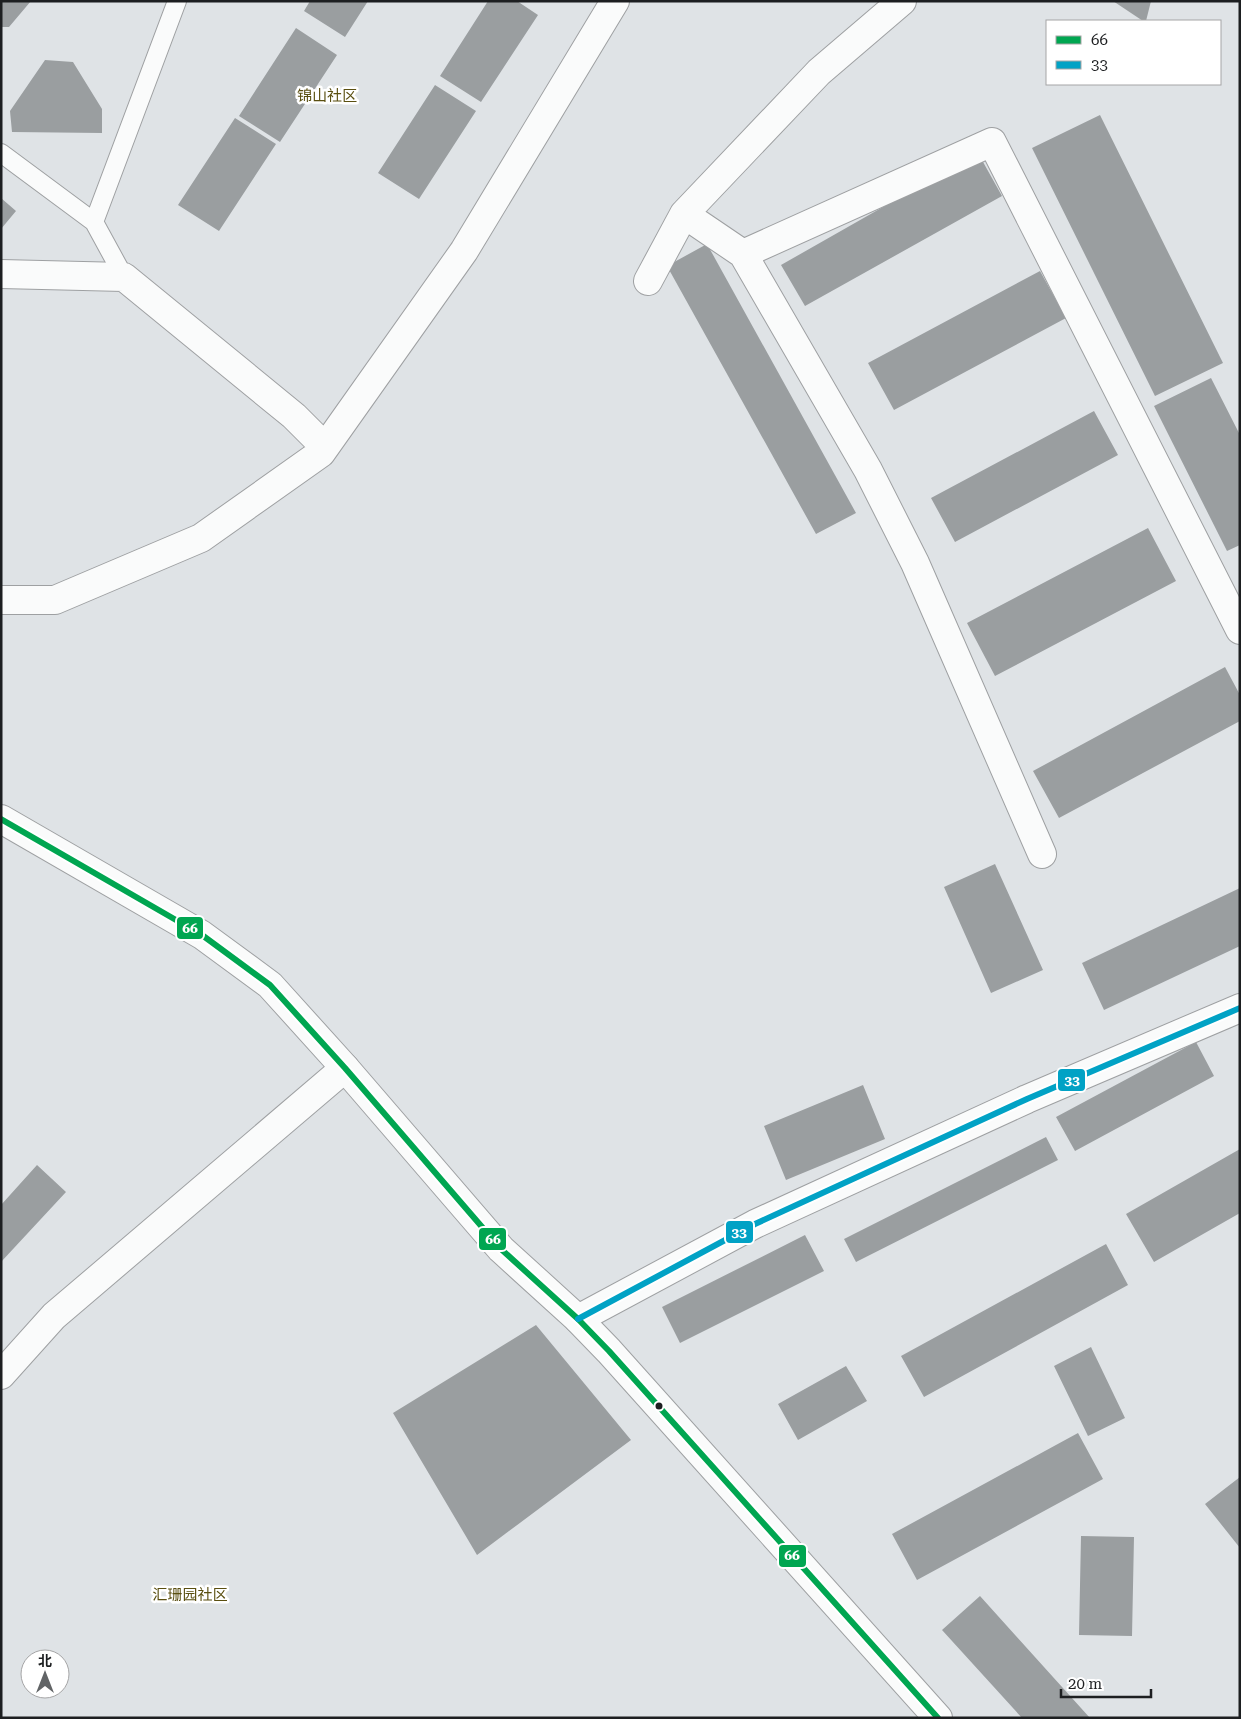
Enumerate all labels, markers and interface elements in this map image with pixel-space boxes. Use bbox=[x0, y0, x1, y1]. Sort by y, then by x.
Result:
legend bbox=[1046, 20, 1221, 85]
text: 66 bbox=[1091, 31, 1108, 49]
text: 33 bbox=[1091, 56, 1108, 74]
district label: 锦山社区 bbox=[297, 87, 357, 105]
line badge: 66 bbox=[176, 916, 204, 940]
text: 66 bbox=[182, 920, 198, 936]
line badge: 33 bbox=[1057, 1068, 1086, 1092]
text: 33 bbox=[1064, 1072, 1080, 1088]
line badge: 33 bbox=[725, 1220, 754, 1244]
text: 33 bbox=[731, 1224, 747, 1240]
line badge: 66 bbox=[478, 1227, 507, 1251]
text: 66 bbox=[485, 1231, 501, 1247]
unlabelled marker bbox=[654, 1401, 664, 1411]
line badge: 66 bbox=[778, 1544, 807, 1568]
text: 66 bbox=[784, 1547, 800, 1563]
district label: 汇珊园社区 bbox=[152, 1586, 228, 1604]
north arrow bbox=[20, 1649, 70, 1699]
text: 北 bbox=[38, 1653, 52, 1669]
scale bar bbox=[1061, 1666, 1151, 1698]
text: 20 m bbox=[1068, 1675, 1103, 1693]

